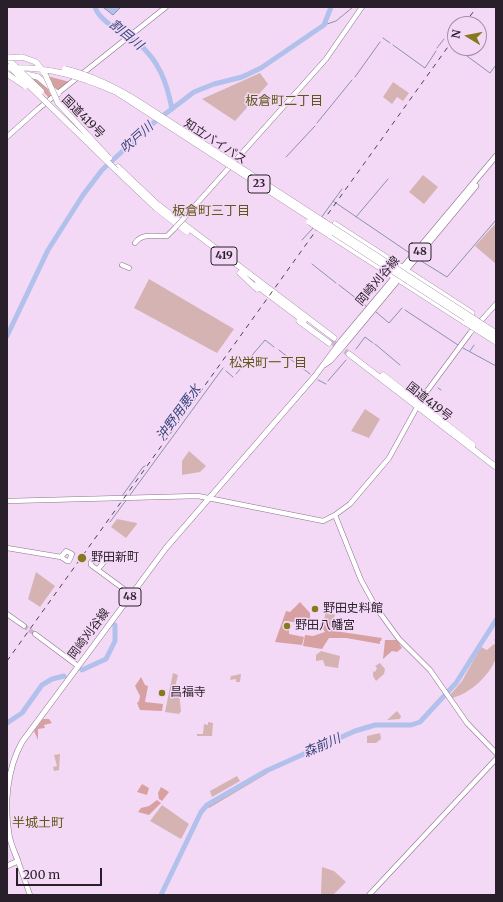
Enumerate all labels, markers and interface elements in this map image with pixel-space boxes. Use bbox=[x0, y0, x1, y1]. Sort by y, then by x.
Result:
north arrow bbox=[447, 16, 487, 56]
water label: 割目川 bbox=[106, 17, 146, 53]
text: N bbox=[449, 29, 464, 40]
street label: 国道419号 bbox=[59, 93, 107, 141]
district label: 板倉町二丁目 bbox=[245, 93, 323, 109]
street label: 知立バイパス bbox=[181, 116, 249, 168]
water label: 吹戸川 bbox=[117, 119, 157, 157]
road number: 23 bbox=[248, 175, 270, 193]
district label: 板倉町三丁目 bbox=[172, 203, 250, 219]
road number: 48 bbox=[409, 243, 431, 261]
road number: 419 bbox=[211, 247, 237, 265]
street label: 岡崎刈谷線 bbox=[353, 253, 403, 309]
district label: 松栄町一丁目 bbox=[229, 355, 307, 371]
street label: 国道419号 bbox=[403, 380, 455, 424]
water label: 沖野用悪水 bbox=[154, 382, 204, 444]
place label: 野田新町 bbox=[91, 551, 139, 565]
marker: 野田新町 bbox=[76, 552, 88, 564]
road number: 48 bbox=[119, 588, 141, 606]
place label: 野田史料館 bbox=[323, 602, 383, 616]
marker: 野田史料館 bbox=[310, 604, 320, 614]
street label: 岡崎刈谷線 bbox=[65, 606, 113, 662]
place label: 野田八幡宮 bbox=[295, 619, 355, 633]
marker: 野田八幡宮 bbox=[282, 621, 292, 631]
place label: 昌福寺 bbox=[170, 686, 206, 700]
marker: 昌福寺 bbox=[157, 688, 167, 698]
water label: 森前川 bbox=[301, 731, 343, 761]
district label: 半城土町 bbox=[12, 815, 64, 831]
scale bar bbox=[18, 860, 104, 886]
text: 200 m bbox=[23, 867, 60, 882]

